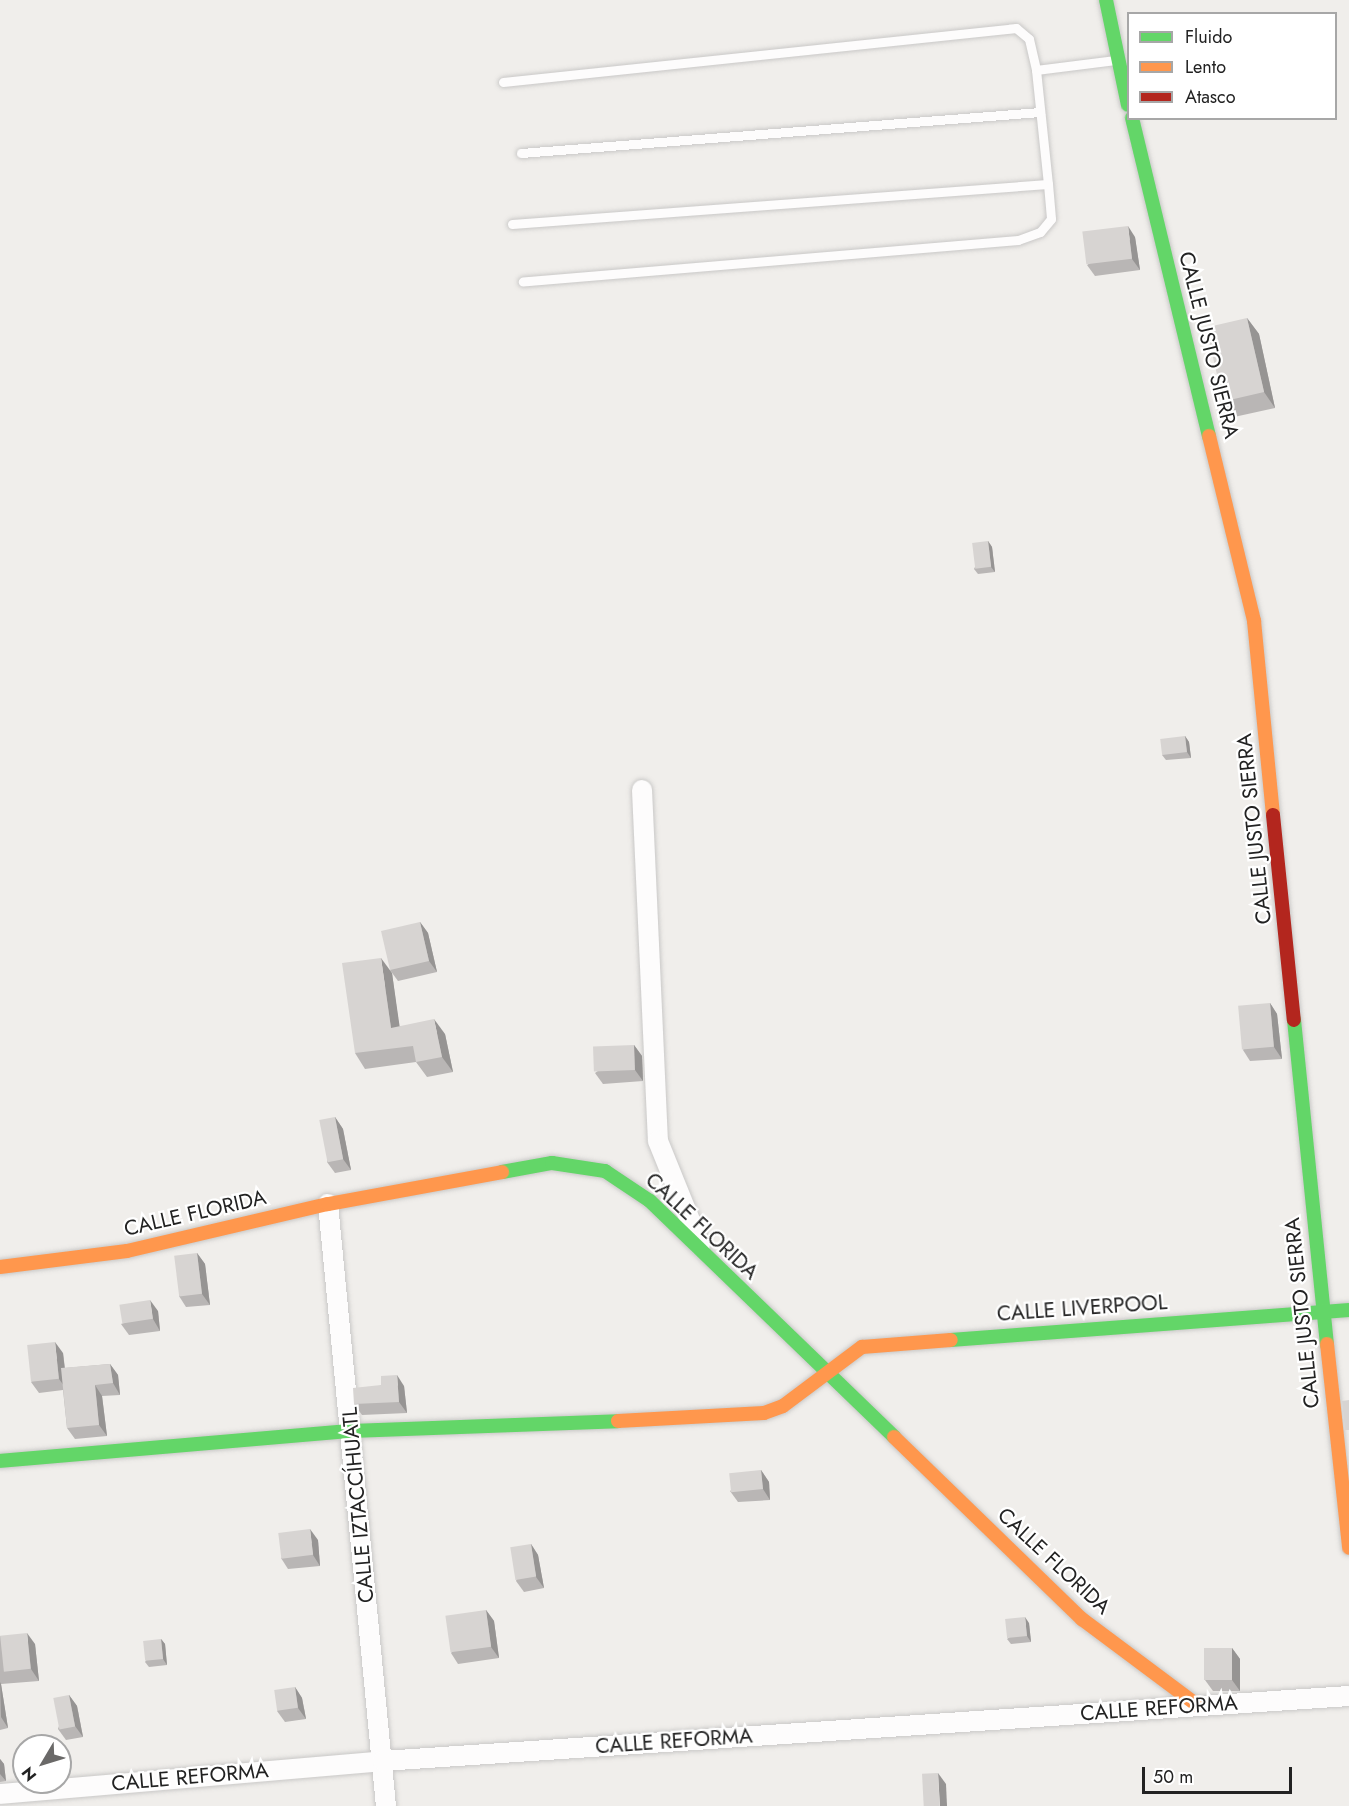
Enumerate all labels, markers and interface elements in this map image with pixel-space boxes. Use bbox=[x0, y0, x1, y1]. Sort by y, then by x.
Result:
legend bbox=[1127, 12, 1337, 120]
text: Fluido bbox=[1185, 24, 1232, 50]
text: Lento bbox=[1185, 54, 1226, 80]
text: Atasco bbox=[1185, 84, 1236, 110]
street label: CALLE JUSTO SIERRA bbox=[1174, 249, 1244, 441]
street label: CALLE JUSTO SIERRA bbox=[1231, 732, 1277, 926]
street label: CALLE FLORIDA bbox=[640, 1167, 764, 1285]
street label: CALLE FLORIDA bbox=[122, 1184, 268, 1242]
street label: CALLE JUSTO SIERRA bbox=[1279, 1216, 1325, 1410]
street label: CALLE LIVERPOOL bbox=[996, 1289, 1168, 1327]
street label: CALLE IZTACCÍHUATL bbox=[337, 1406, 379, 1604]
street label: CALLE FLORIDA bbox=[992, 1502, 1116, 1620]
street label: CALLE REFORMA bbox=[1079, 1690, 1239, 1726]
street label: CALLE REFORMA bbox=[594, 1723, 754, 1759]
north arrow bbox=[12, 1734, 72, 1794]
scale bar bbox=[1145, 1755, 1295, 1793]
street label: CALLE REFORMA bbox=[110, 1758, 270, 1796]
text: N bbox=[16, 1762, 42, 1786]
text: 50 m bbox=[1153, 1764, 1193, 1790]

